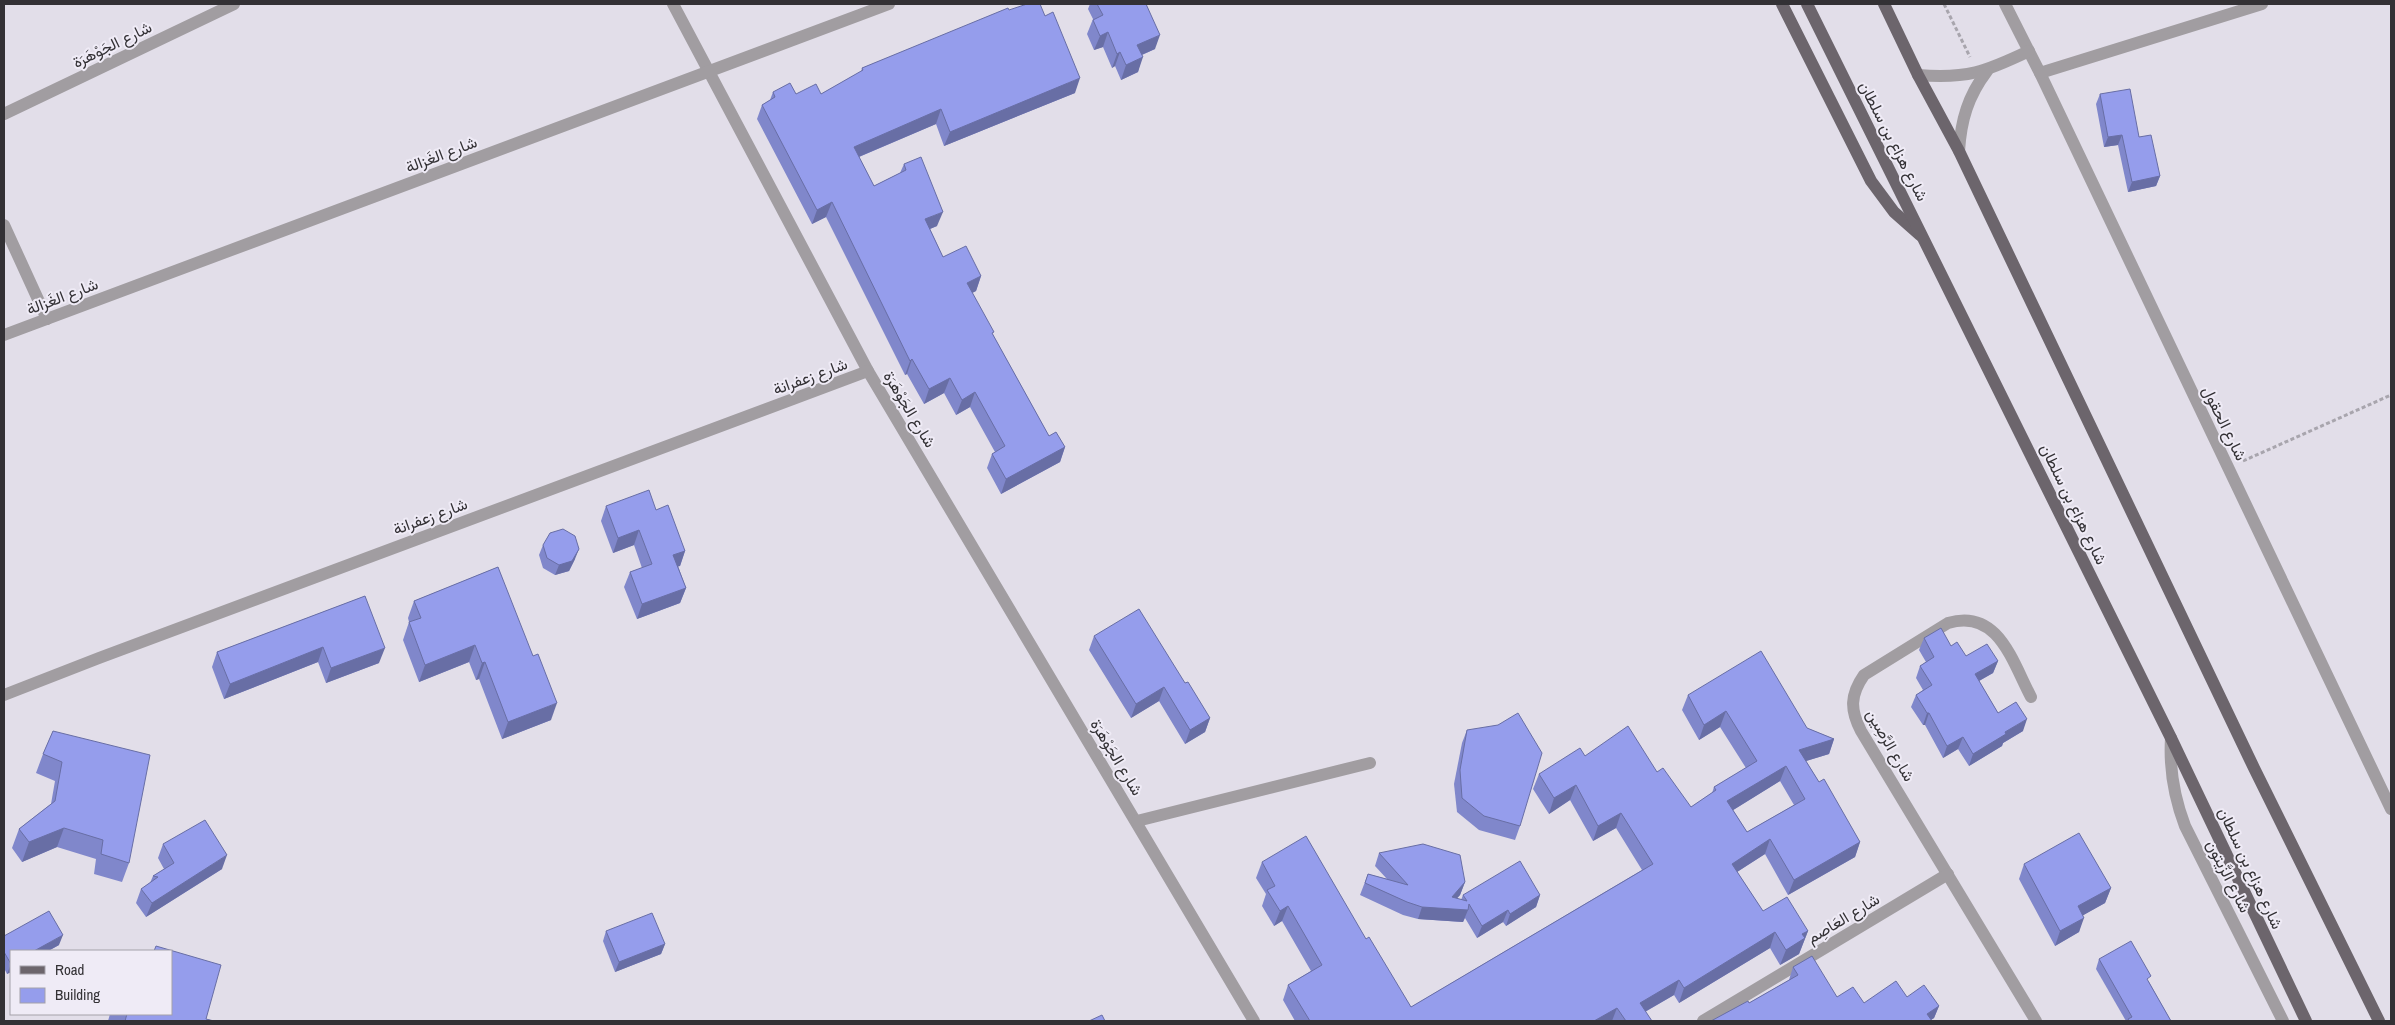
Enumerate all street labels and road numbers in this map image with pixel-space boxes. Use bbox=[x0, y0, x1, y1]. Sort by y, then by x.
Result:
street label: شارع الجَوْهَرَة bbox=[69, 15, 156, 74]
street label: شارع هزاع بن سلطان bbox=[1853, 77, 1934, 205]
street label: شارع الغَزالة bbox=[402, 130, 480, 179]
street label: شارع الغَزالة bbox=[23, 272, 101, 321]
street label: شارع زعفرانة bbox=[770, 352, 851, 401]
street label: شارع الجَوْهَرَة bbox=[878, 367, 941, 452]
street label: شارع الحقول bbox=[2197, 382, 2253, 464]
street label: شارع هزاع بن سلطان bbox=[2034, 440, 2113, 569]
street label: شارع زعفرانة bbox=[390, 492, 471, 541]
street label: شارع الرَّصِين bbox=[1861, 705, 1921, 786]
street label: شارع الجَوْهَرَة bbox=[1085, 715, 1148, 800]
street label: شارع هزاع بن سلطان bbox=[2212, 804, 2289, 933]
street label: شارع الزَّيتون bbox=[2200, 836, 2257, 917]
street label: شارع العَاصِم bbox=[1803, 888, 1884, 949]

